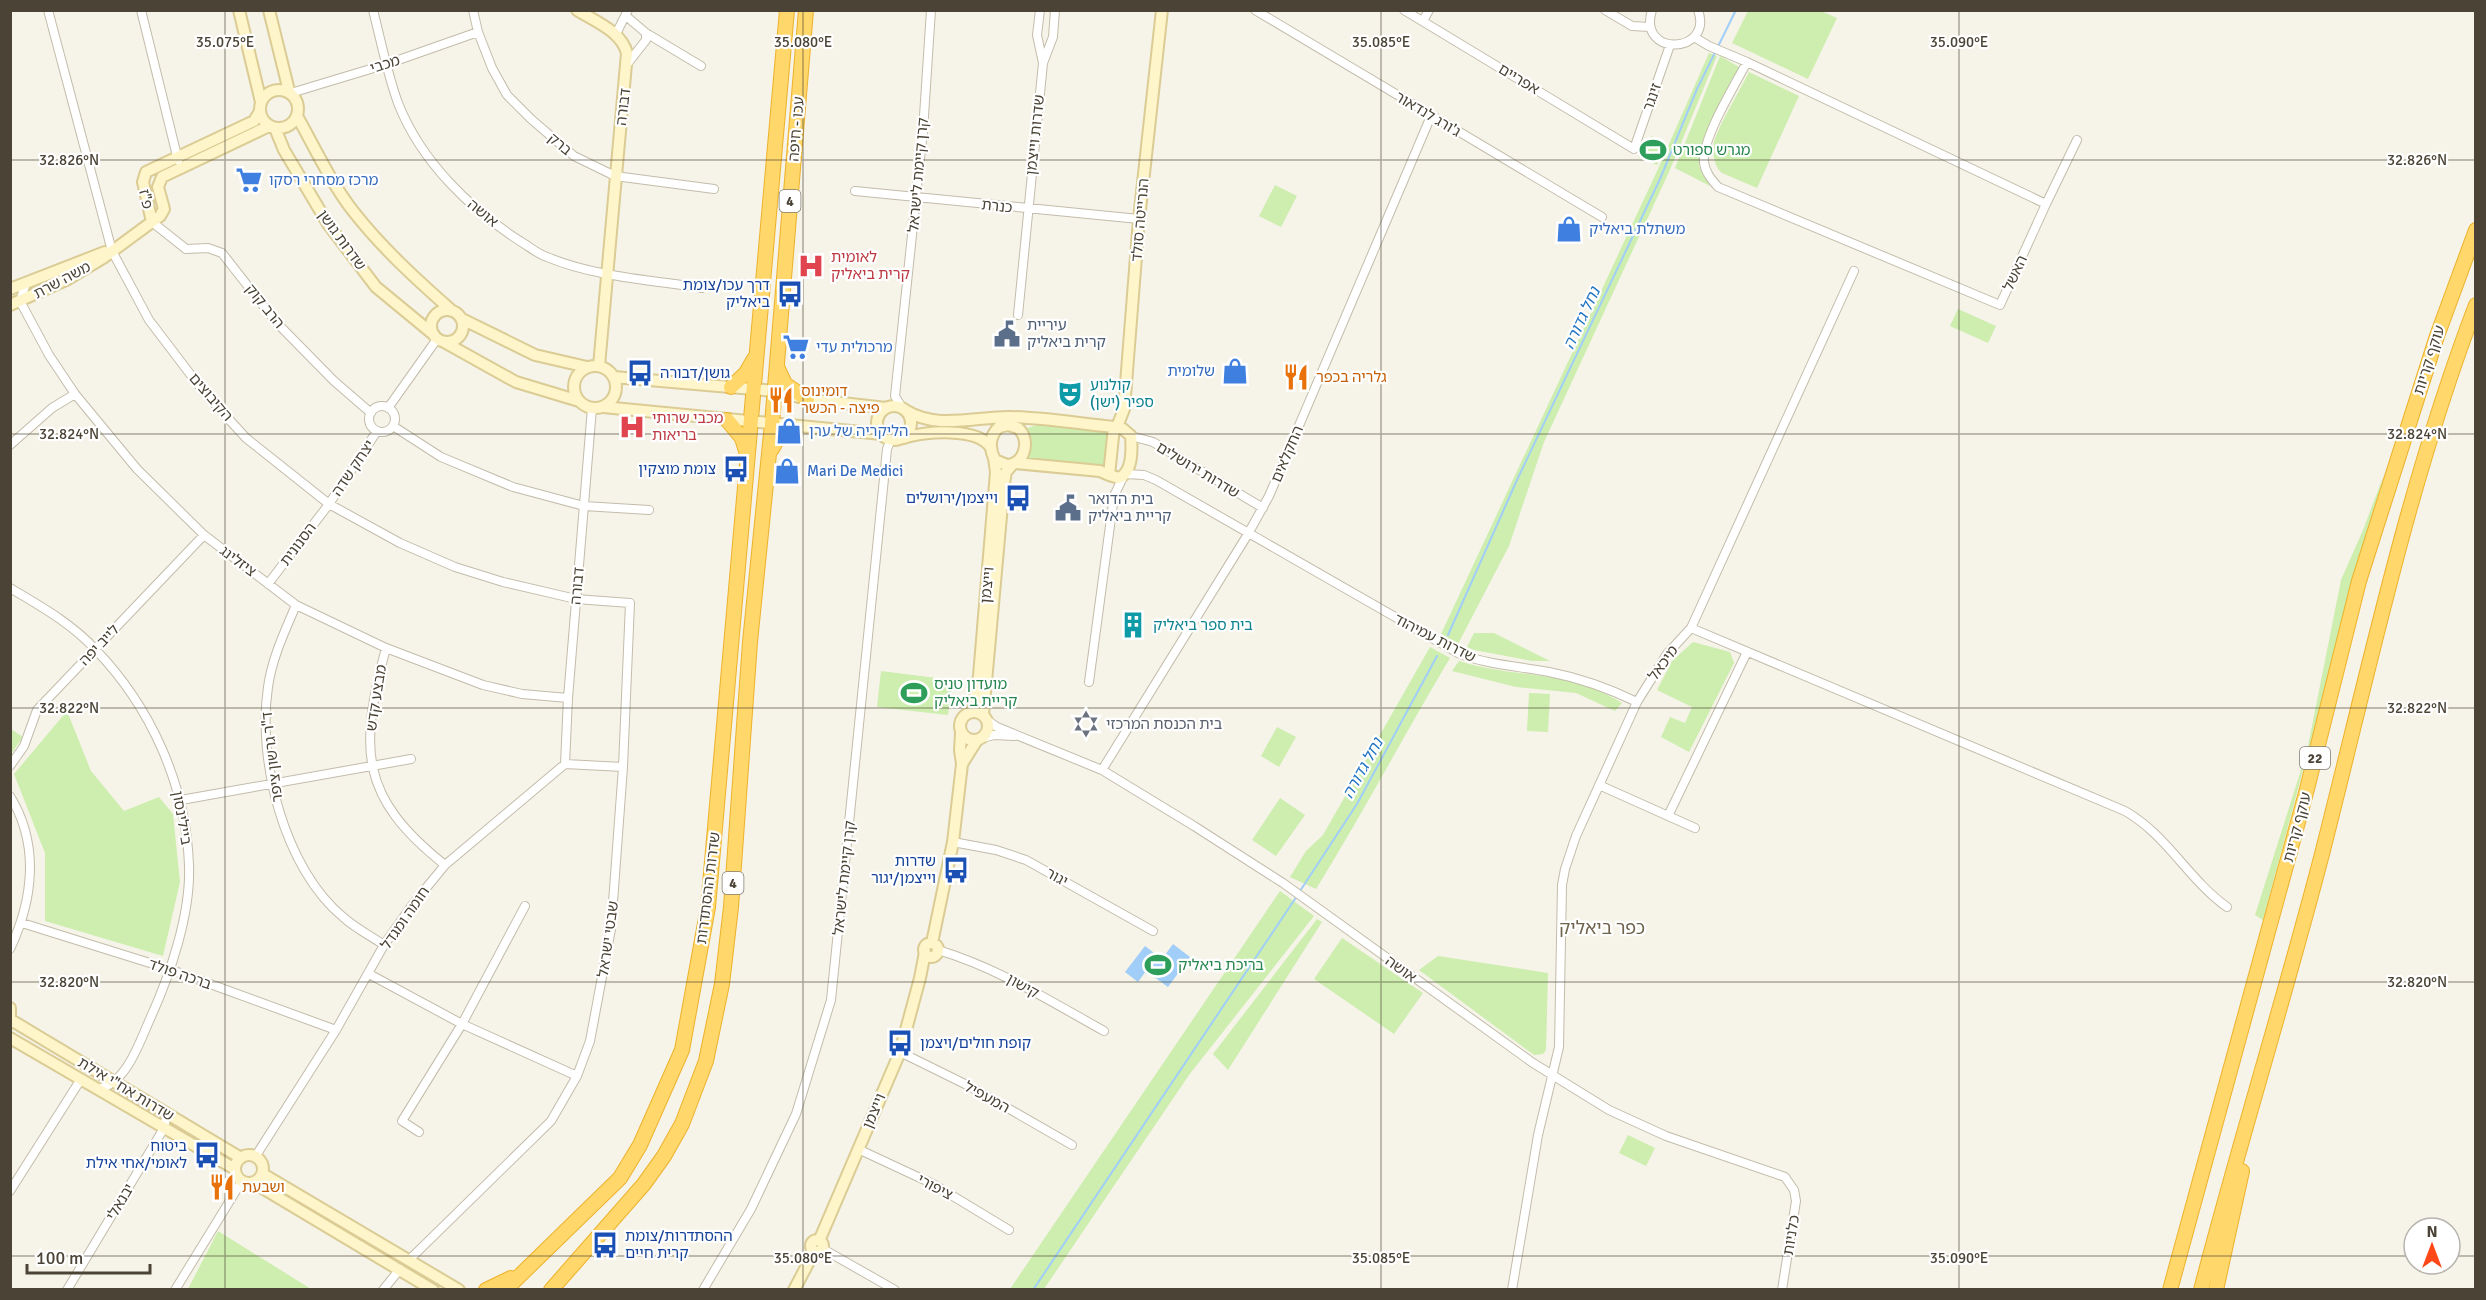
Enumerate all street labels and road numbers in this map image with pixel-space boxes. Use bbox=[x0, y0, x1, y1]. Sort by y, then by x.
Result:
street label: מכבי bbox=[368, 51, 402, 77]
street label: אפריים bbox=[1495, 60, 1543, 98]
street label: זינגר bbox=[1639, 81, 1665, 113]
street label: דבורה bbox=[612, 87, 634, 127]
street label: ג'ורג לנדאור bbox=[1392, 87, 1464, 141]
street label: שדרות וייצמן bbox=[1022, 94, 1048, 176]
street label: עכו - חיפה bbox=[784, 96, 808, 162]
street label: קרן קיימת לישראל bbox=[904, 117, 932, 233]
street label: ברק bbox=[544, 129, 576, 159]
street label: הנרייטה סולד bbox=[1127, 177, 1153, 263]
street label: פ"ז bbox=[135, 187, 157, 211]
road number: 4 bbox=[780, 190, 800, 212]
street label: אושה bbox=[464, 195, 502, 231]
street label: כנרת bbox=[981, 195, 1014, 217]
street label: שדרות גושן bbox=[314, 206, 370, 274]
street label: האשל bbox=[1999, 252, 2031, 294]
street label: משה שרת bbox=[30, 257, 94, 303]
street label: הרב קוק bbox=[242, 280, 288, 332]
street label: עוקף קריות bbox=[2409, 323, 2449, 397]
street label: הקיבוצים bbox=[185, 369, 237, 425]
street label: החקלאים bbox=[1267, 423, 1307, 485]
street label: יצחק שדה bbox=[328, 437, 378, 499]
street label: שדרות ירושלים bbox=[1153, 438, 1243, 502]
street label: הסנונית bbox=[276, 519, 320, 569]
street label: ציזלינג bbox=[216, 541, 260, 581]
street label: דבורה bbox=[566, 566, 588, 606]
street label: וייצמן bbox=[976, 566, 998, 604]
street label: שדרות עמיהוד bbox=[1391, 610, 1479, 666]
street label: לייב יפה bbox=[75, 621, 123, 669]
street label: מיכאל bbox=[1644, 642, 1682, 684]
street label: מבצע קדש bbox=[362, 663, 390, 733]
street label: ד"ר גרשון ציפר bbox=[258, 711, 286, 803]
road number: 22 bbox=[2300, 747, 2330, 769]
street label: ביילינסון bbox=[168, 790, 196, 847]
street label: עוקף קריות bbox=[2279, 790, 2315, 864]
street label: קרן קיימת לישראל bbox=[829, 820, 859, 936]
street label: שדרות ההסתדרות bbox=[692, 831, 724, 945]
street label: יגור bbox=[1043, 864, 1071, 890]
road number: 4 bbox=[722, 872, 744, 894]
street label: חומה ומגדל bbox=[377, 883, 433, 953]
street label: שבטי ישראל bbox=[594, 900, 622, 978]
street label: אושה bbox=[1382, 952, 1420, 986]
street label: ברכה פולד bbox=[146, 955, 214, 993]
street label: קישון bbox=[1004, 970, 1042, 1002]
street label: שדרות אח"י אילת bbox=[75, 1053, 177, 1125]
street label: המעפיל bbox=[961, 1077, 1013, 1117]
street label: וייצמן bbox=[859, 1091, 889, 1131]
street label: ציפורי bbox=[914, 1170, 956, 1204]
street label: יבנאלי bbox=[102, 1180, 138, 1224]
street label: כלניות bbox=[1779, 1213, 1803, 1256]

